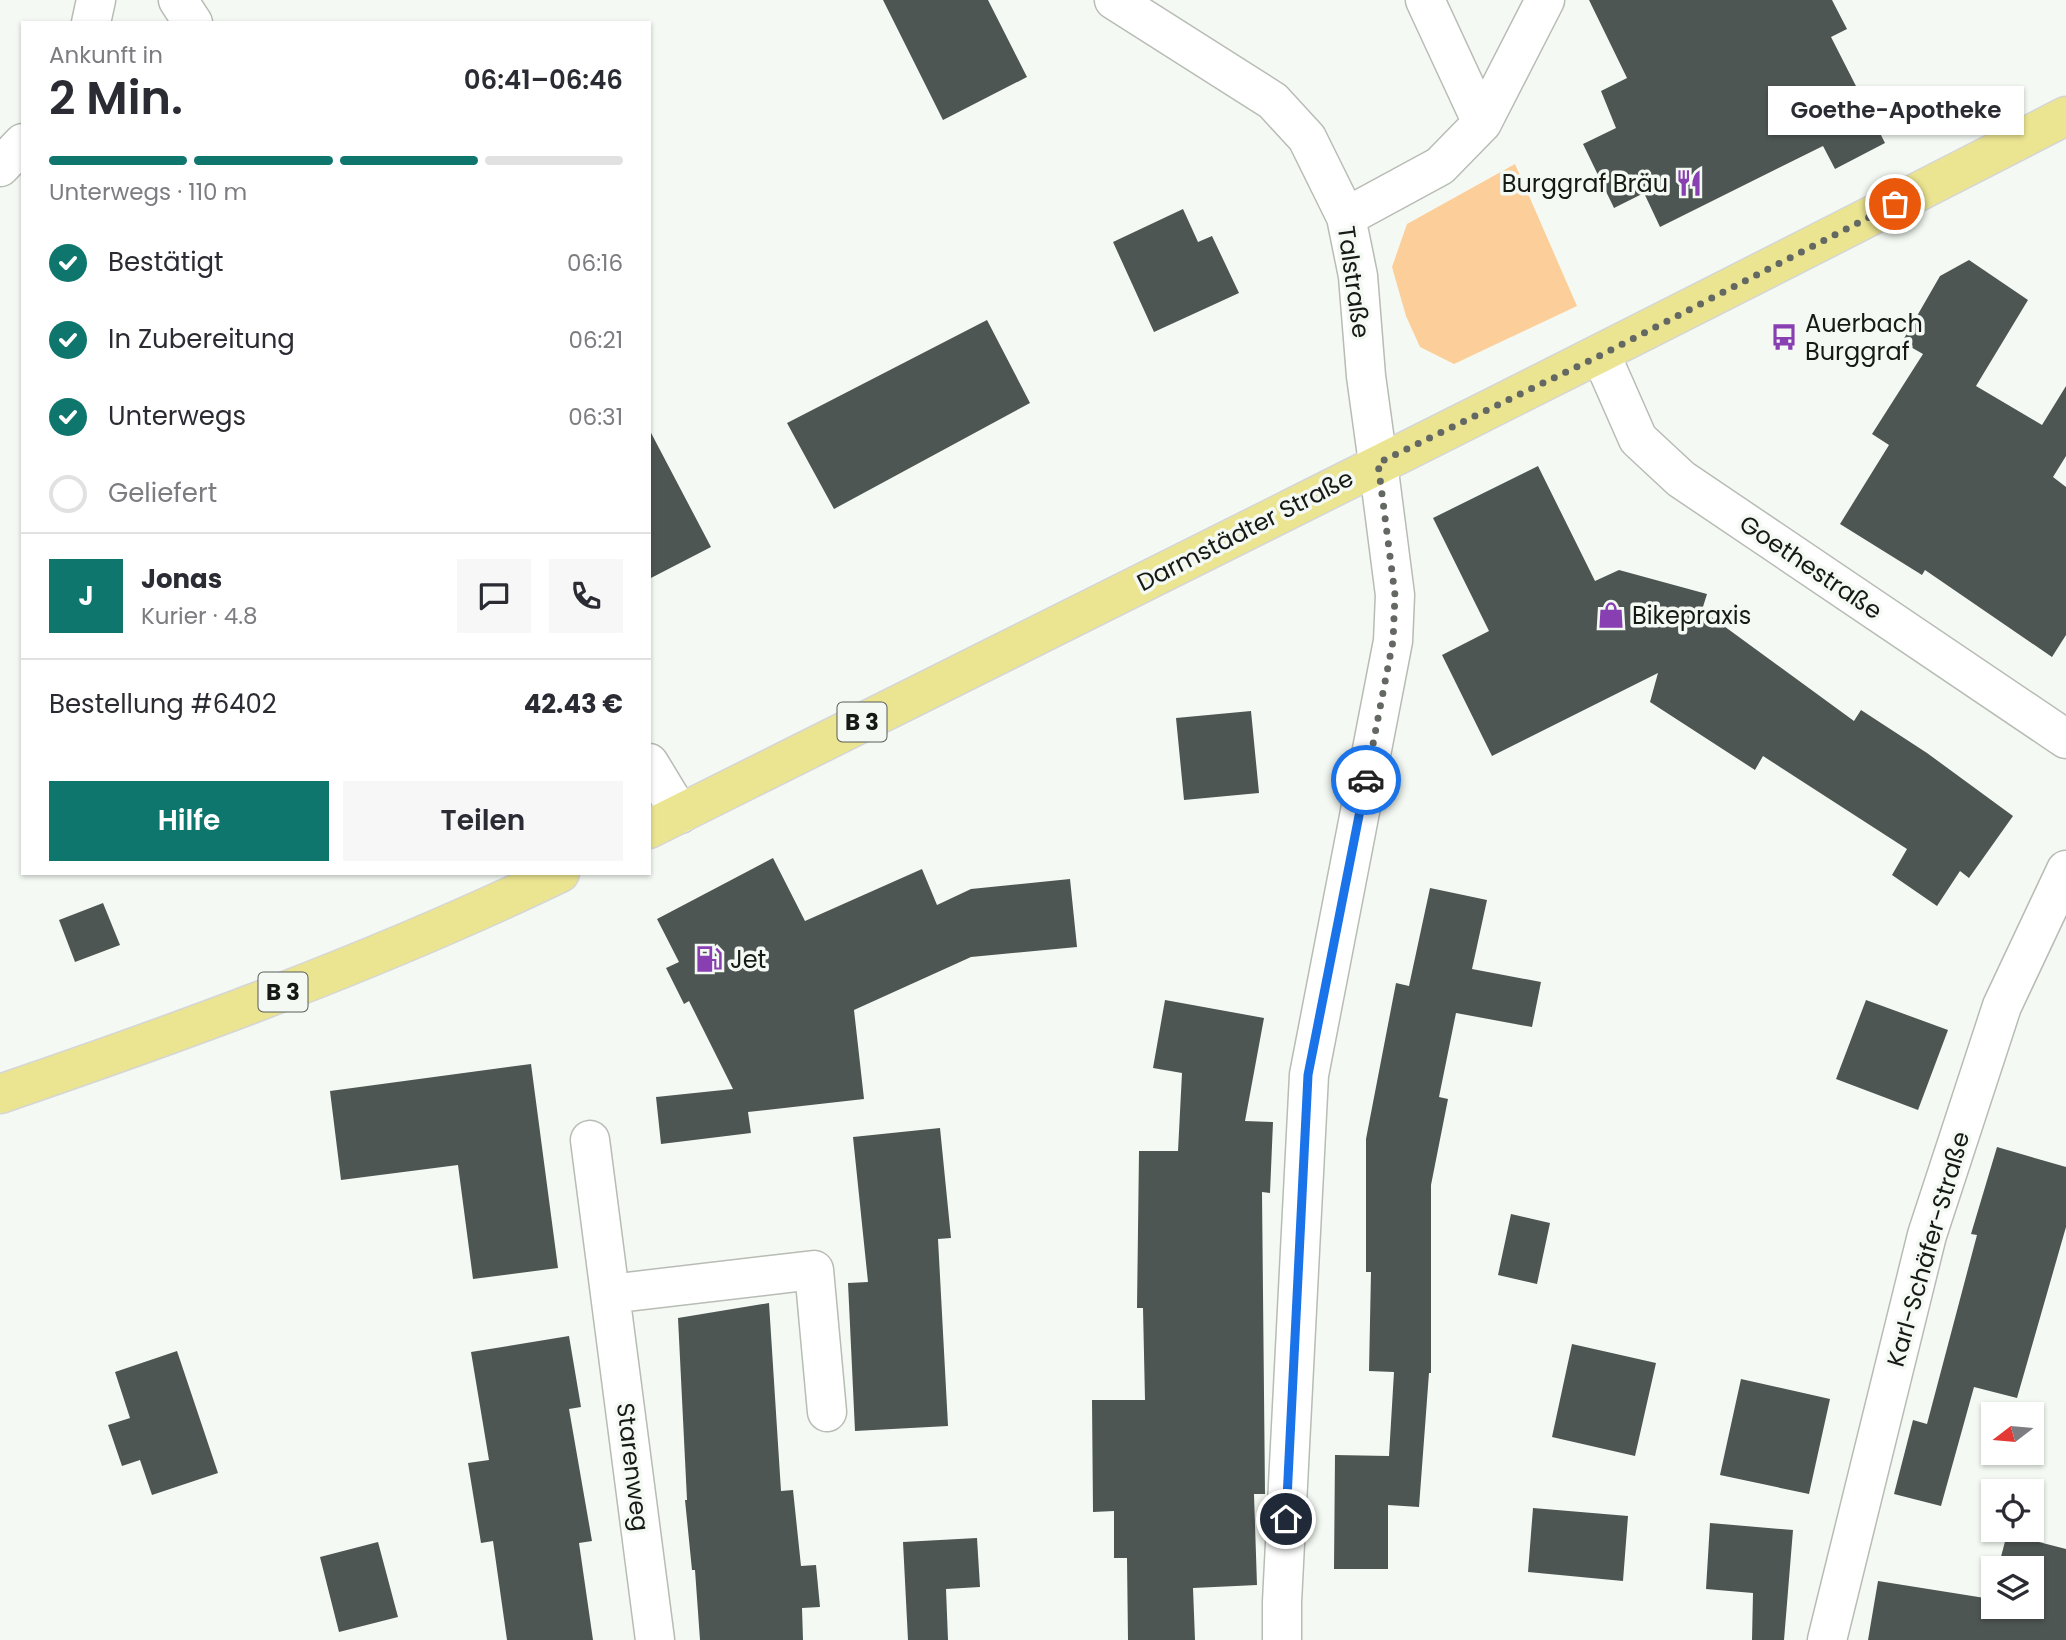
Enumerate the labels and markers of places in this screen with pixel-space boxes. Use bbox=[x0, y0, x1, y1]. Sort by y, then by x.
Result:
callout: Goethe-Apotheke bbox=[1767, 85, 2023, 134]
place label: Burggraf Bräu bbox=[1502, 167, 1668, 200]
restaurant icon: Burggraf Bräu bbox=[1674, 168, 1704, 198]
pin bbox=[1865, 174, 1925, 234]
place label: Auerbach Burggraf bbox=[1805, 307, 1923, 368]
bus stop icon: Auerbach Burggraf bbox=[1769, 322, 1799, 352]
place label: Bikepraxis bbox=[1632, 599, 1751, 632]
shop icon: Bikepraxis bbox=[1596, 600, 1626, 630]
place label: Jet bbox=[730, 943, 766, 976]
fuel station icon: Jet bbox=[694, 944, 724, 974]
pin bbox=[1256, 1489, 1316, 1549]

